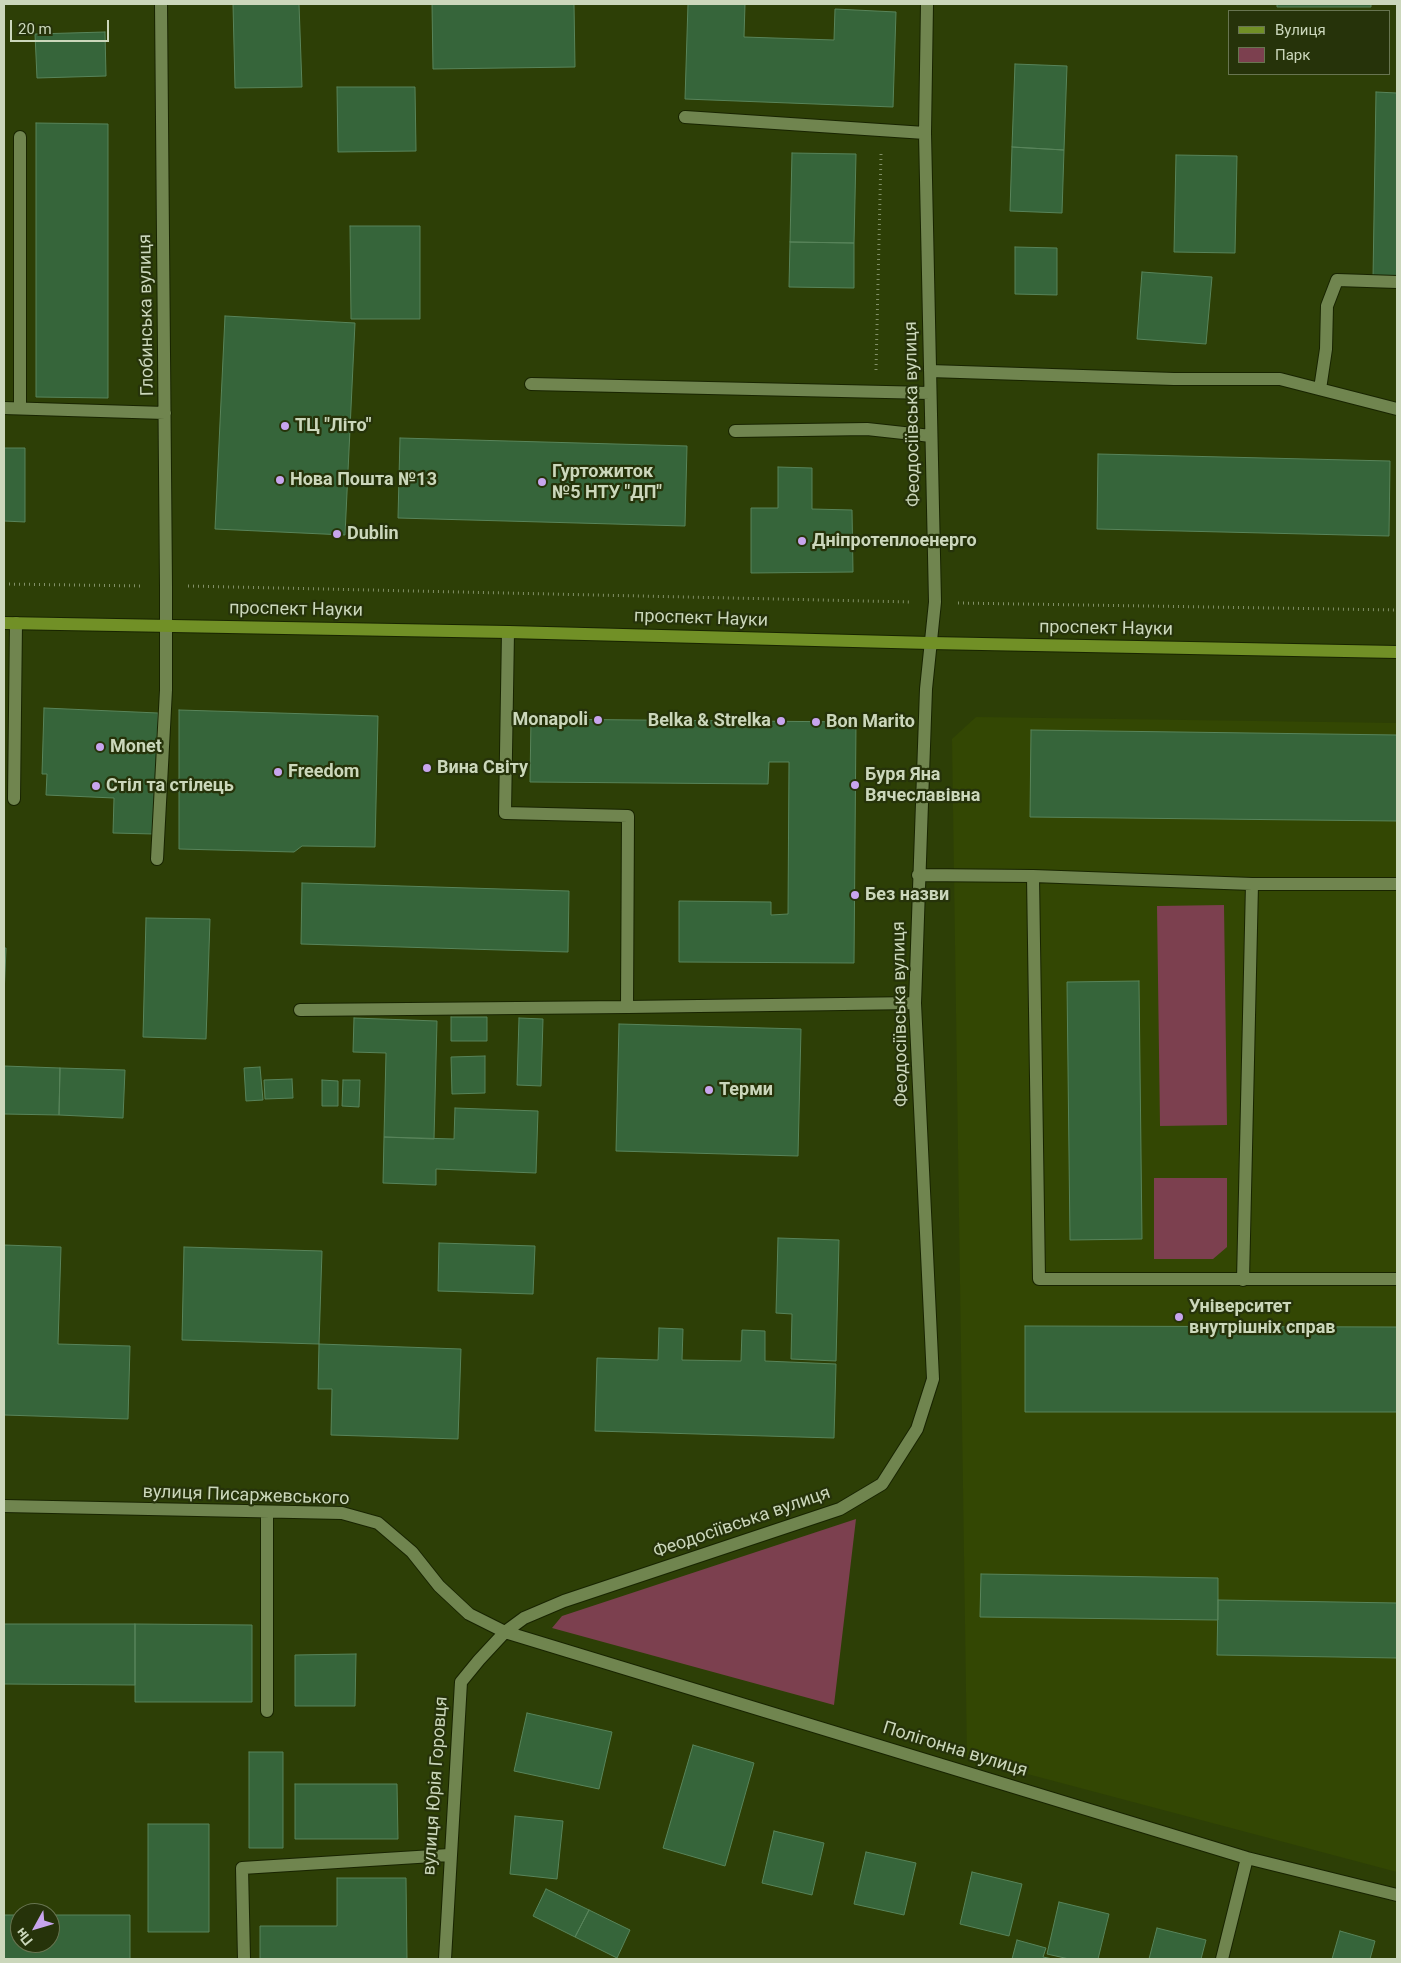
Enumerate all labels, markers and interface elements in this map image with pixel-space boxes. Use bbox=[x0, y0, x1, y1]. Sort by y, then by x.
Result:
scale bar bbox=[12, 10, 111, 42]
legend bbox=[1228, 10, 1391, 75]
text: 20 m bbox=[18, 20, 52, 38]
text: Вулиця bbox=[1275, 21, 1326, 39]
text: Парк bbox=[1275, 46, 1310, 64]
street label: Глобинська вулиця bbox=[135, 234, 159, 396]
street label: Феодосіївська вулиця bbox=[901, 321, 925, 507]
place label: ТЦ "Літо" bbox=[295, 415, 371, 437]
marker: ТЦ "Літо" bbox=[279, 420, 291, 432]
place label: Гуртожиток №5 НТУ "ДП" bbox=[552, 461, 662, 504]
place label: Нова Пошта №13 bbox=[290, 469, 437, 491]
marker: Нова Пошта №13 bbox=[274, 474, 286, 486]
marker: Гуртожиток №5 НТУ "ДП" bbox=[536, 476, 548, 488]
place label: Dublin bbox=[347, 523, 399, 545]
marker: Dublin bbox=[331, 528, 343, 540]
place label: Дніпротеплоенерго bbox=[812, 530, 977, 552]
marker: Дніпротеплоенерго bbox=[796, 535, 808, 547]
street label: проспект Науки bbox=[229, 598, 363, 622]
street label: проспект Науки bbox=[634, 606, 768, 632]
street label: проспект Науки bbox=[1039, 617, 1173, 641]
place label: Monapoli bbox=[513, 709, 588, 731]
place label: Belka & Strelka bbox=[648, 710, 771, 732]
place label: Bon Marito bbox=[826, 711, 915, 733]
marker: Monapoli bbox=[592, 714, 604, 726]
marker: Belka & Strelka bbox=[775, 715, 787, 727]
marker: Bon Marito bbox=[810, 716, 822, 728]
place label: Monet bbox=[110, 736, 162, 758]
marker: Monet bbox=[94, 741, 106, 753]
place label: Вина Світу bbox=[437, 757, 528, 779]
place label: Freedom bbox=[288, 761, 359, 783]
marker: Вина Світу bbox=[421, 762, 433, 774]
place label: Буря Яна Вячеславівна bbox=[865, 764, 980, 806]
marker: Freedom bbox=[272, 766, 284, 778]
place label: Стіл та стілець bbox=[106, 775, 234, 797]
marker: Буря Яна Вячеславівна bbox=[849, 779, 861, 791]
marker: Стіл та стілець bbox=[90, 780, 102, 792]
place label: Без назви bbox=[865, 884, 949, 906]
marker: Без назви bbox=[849, 889, 861, 901]
street label: Феодосіївська вулиця bbox=[889, 921, 913, 1107]
place label: Терми bbox=[719, 1079, 773, 1101]
marker: Терми bbox=[703, 1084, 715, 1096]
place label: Університет внутрішніх справ bbox=[1189, 1296, 1335, 1338]
marker: Університет внутрішніх справ bbox=[1173, 1311, 1185, 1323]
street label: вулиця Писаржевського bbox=[142, 1482, 350, 1510]
street label: Феодосіївська вулиця bbox=[651, 1483, 833, 1563]
street label: вулиця Юрія Горовця bbox=[419, 1696, 453, 1876]
street label: Полігонна вулиця bbox=[880, 1718, 1030, 1782]
north arrow bbox=[10, 1903, 60, 1953]
text: Пн bbox=[12, 1925, 36, 1949]

